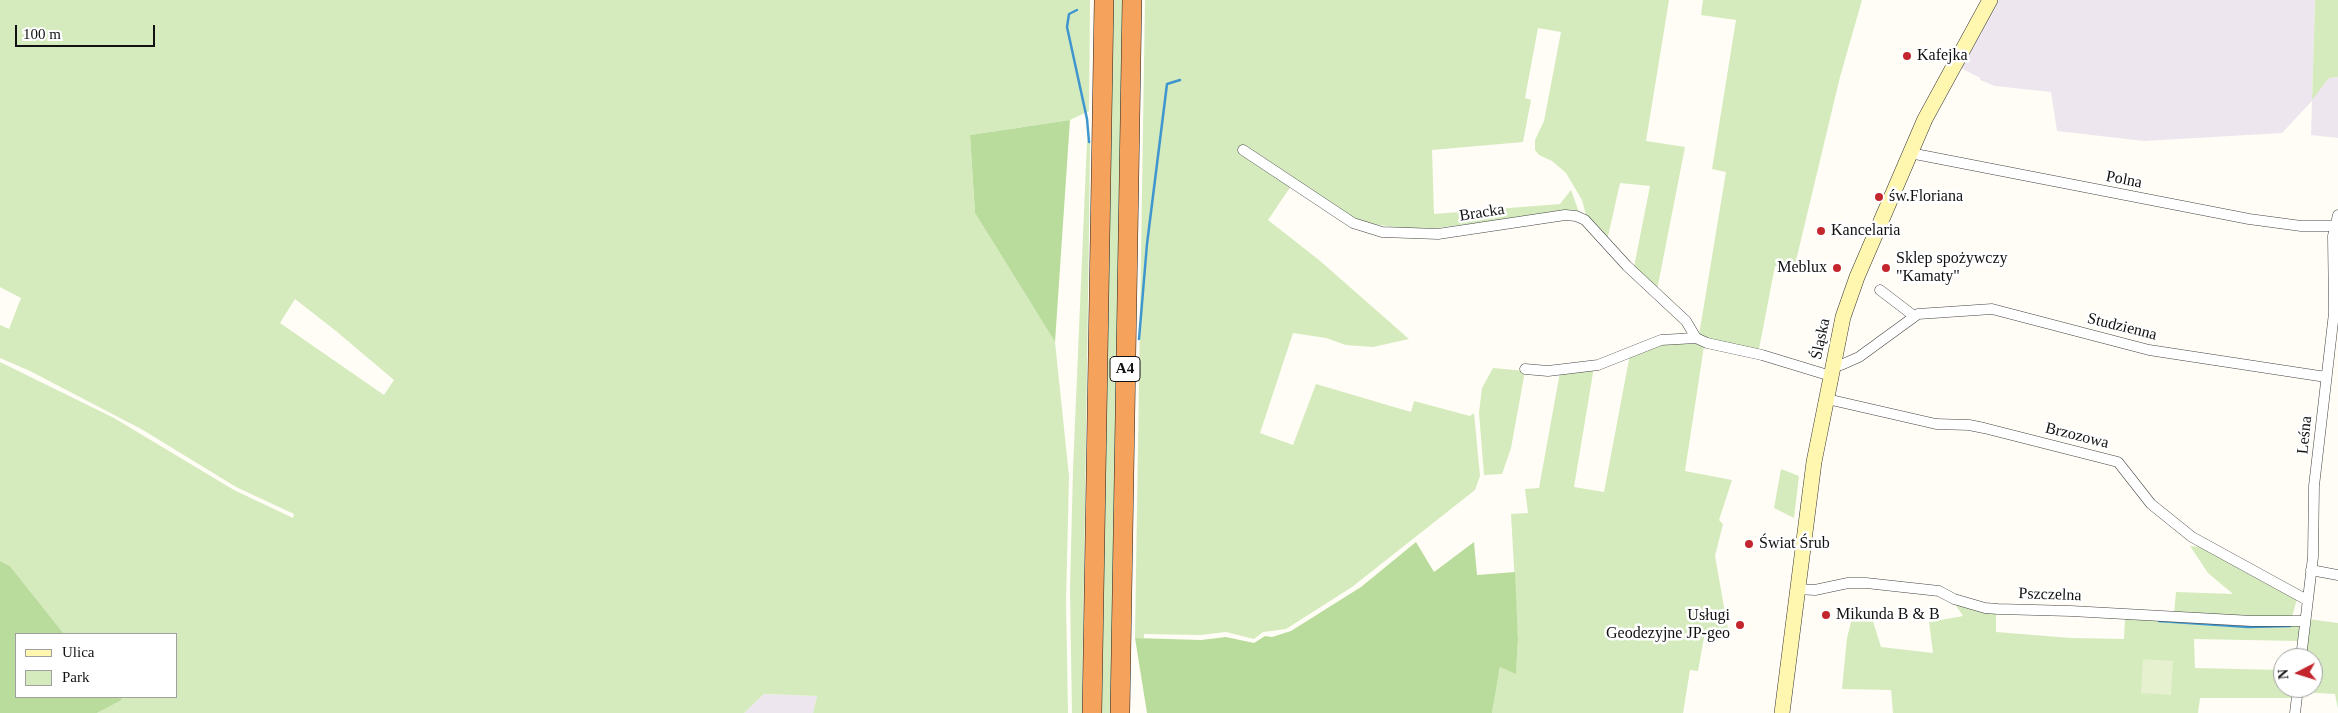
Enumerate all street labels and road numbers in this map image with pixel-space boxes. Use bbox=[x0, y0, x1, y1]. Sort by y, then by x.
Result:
street label: Polna bbox=[2104, 167, 2144, 193]
street label: Bracka bbox=[1458, 200, 1506, 226]
street label: Studzienna bbox=[2085, 309, 2159, 345]
street label: Śląska bbox=[1807, 317, 1835, 361]
road number: A4 bbox=[1110, 356, 1140, 382]
street label: Leśna bbox=[2293, 415, 2317, 455]
street label: Brzozowa bbox=[2043, 419, 2111, 453]
street label: Pszczelna bbox=[2018, 584, 2082, 606]

